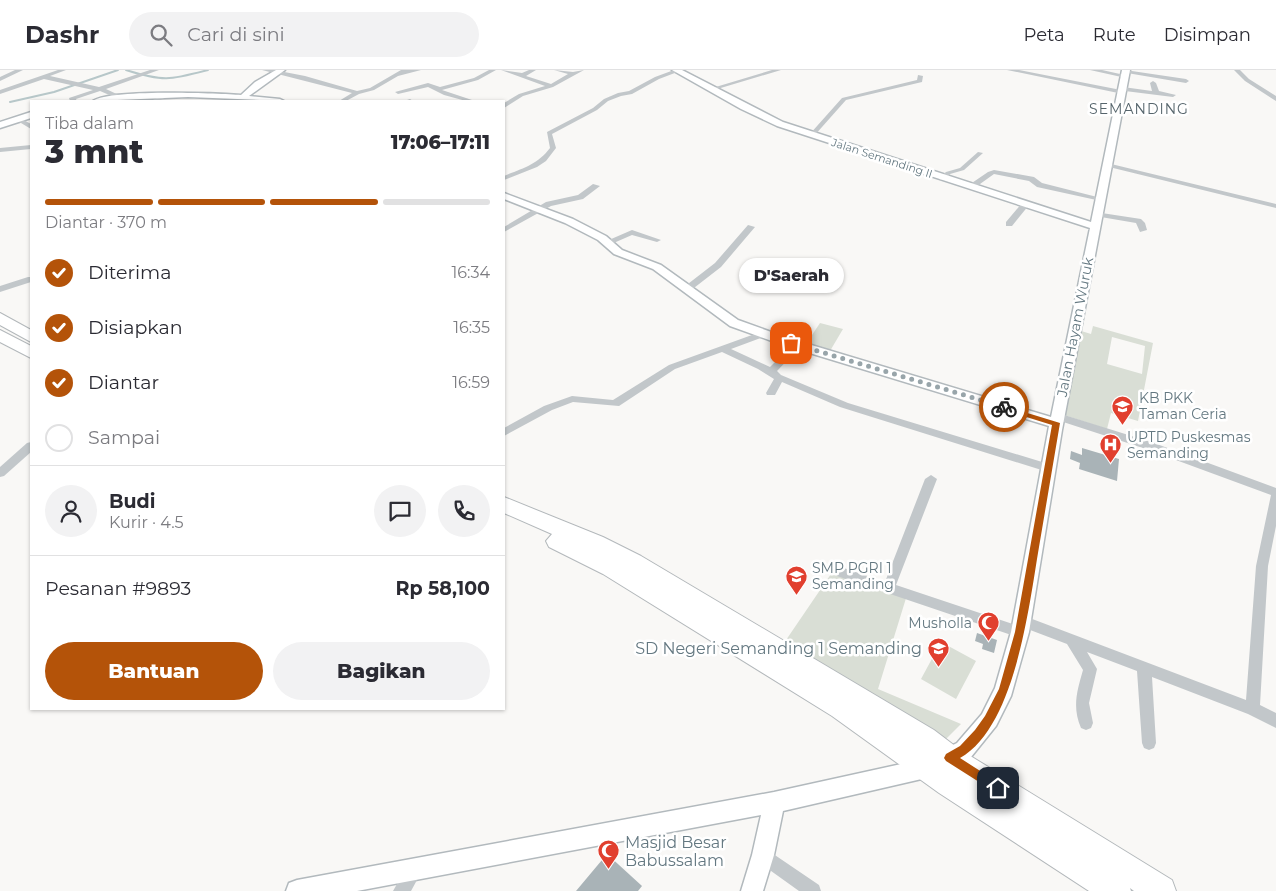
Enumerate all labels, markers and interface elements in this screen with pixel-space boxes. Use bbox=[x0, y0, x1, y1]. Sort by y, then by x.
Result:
search box bbox=[129, 12, 479, 57]
text: Dashr bbox=[25, 20, 99, 49]
icon: search bbox=[147, 21, 175, 49]
text: Cari di sini bbox=[187, 23, 285, 46]
text: Peta bbox=[1024, 24, 1065, 46]
text: Rute bbox=[1093, 24, 1136, 46]
text: Disimpan bbox=[1164, 24, 1251, 46]
district label: SEMANDING bbox=[1089, 100, 1189, 118]
text: Tiba dalam bbox=[45, 114, 134, 133]
text: 17:06–17:11 bbox=[391, 131, 490, 154]
text: 3 mnt bbox=[45, 132, 144, 171]
street label: Jalan Semanding II bbox=[829, 135, 934, 181]
text: Diantar · 370 m bbox=[45, 213, 167, 232]
street label: Jalan Hayam Wuruk bbox=[1052, 255, 1097, 399]
callout: D'Saerah bbox=[738, 258, 844, 293]
icon: check bbox=[45, 259, 73, 287]
text: Diterima bbox=[88, 261, 171, 284]
text: 16:34 bbox=[451, 263, 490, 282]
text: D'Saerah bbox=[754, 266, 829, 285]
icon: check bbox=[45, 314, 73, 342]
text: Disiapkan bbox=[88, 316, 183, 339]
text: 16:35 bbox=[453, 318, 490, 337]
pin bbox=[770, 322, 812, 364]
icon: bag bbox=[777, 329, 805, 357]
icon: check bbox=[45, 369, 73, 397]
text: Diantar bbox=[88, 371, 159, 394]
text: 16:59 bbox=[452, 373, 490, 392]
courier bbox=[979, 382, 1029, 432]
place label: KB PKK Taman Ceria bbox=[1139, 389, 1227, 423]
icon: bike bbox=[990, 393, 1018, 421]
school or university icon: KB PKK Taman Ceria bbox=[1111, 394, 1135, 425]
text: Sampai bbox=[88, 426, 160, 449]
place label: UPTD Puskesmas Semanding bbox=[1127, 428, 1251, 462]
hospital icon: UPTD Puskesmas Semanding bbox=[1099, 433, 1123, 464]
button: person bbox=[45, 485, 97, 537]
button: chat bbox=[374, 485, 426, 537]
button: phone bbox=[438, 485, 490, 537]
text: Budi bbox=[109, 490, 155, 513]
text: Kurir · 4.5 bbox=[109, 513, 184, 532]
place label: SMP PGRI 1 Semanding bbox=[812, 559, 894, 593]
school or university icon: SMP PGRI 1 Semanding bbox=[784, 564, 808, 595]
text: Pesanan #9893 bbox=[45, 577, 191, 600]
text: Rp 58,100 bbox=[396, 577, 490, 600]
mosque icon: Musholla bbox=[976, 611, 1000, 642]
place label: Musholla bbox=[908, 614, 972, 632]
school or university icon: SD Negeri Semanding 1 Semanding bbox=[926, 636, 950, 667]
place label: SD Negeri Semanding 1 Semanding bbox=[635, 639, 922, 658]
button: Bantuan bbox=[45, 642, 263, 700]
button: Bagikan bbox=[273, 642, 490, 700]
pin bbox=[977, 767, 1019, 809]
icon: home bbox=[984, 774, 1012, 802]
place label: Masjid Besar Babussalam bbox=[625, 833, 727, 870]
mosque icon: Masjid Besar Babussalam bbox=[597, 839, 621, 870]

